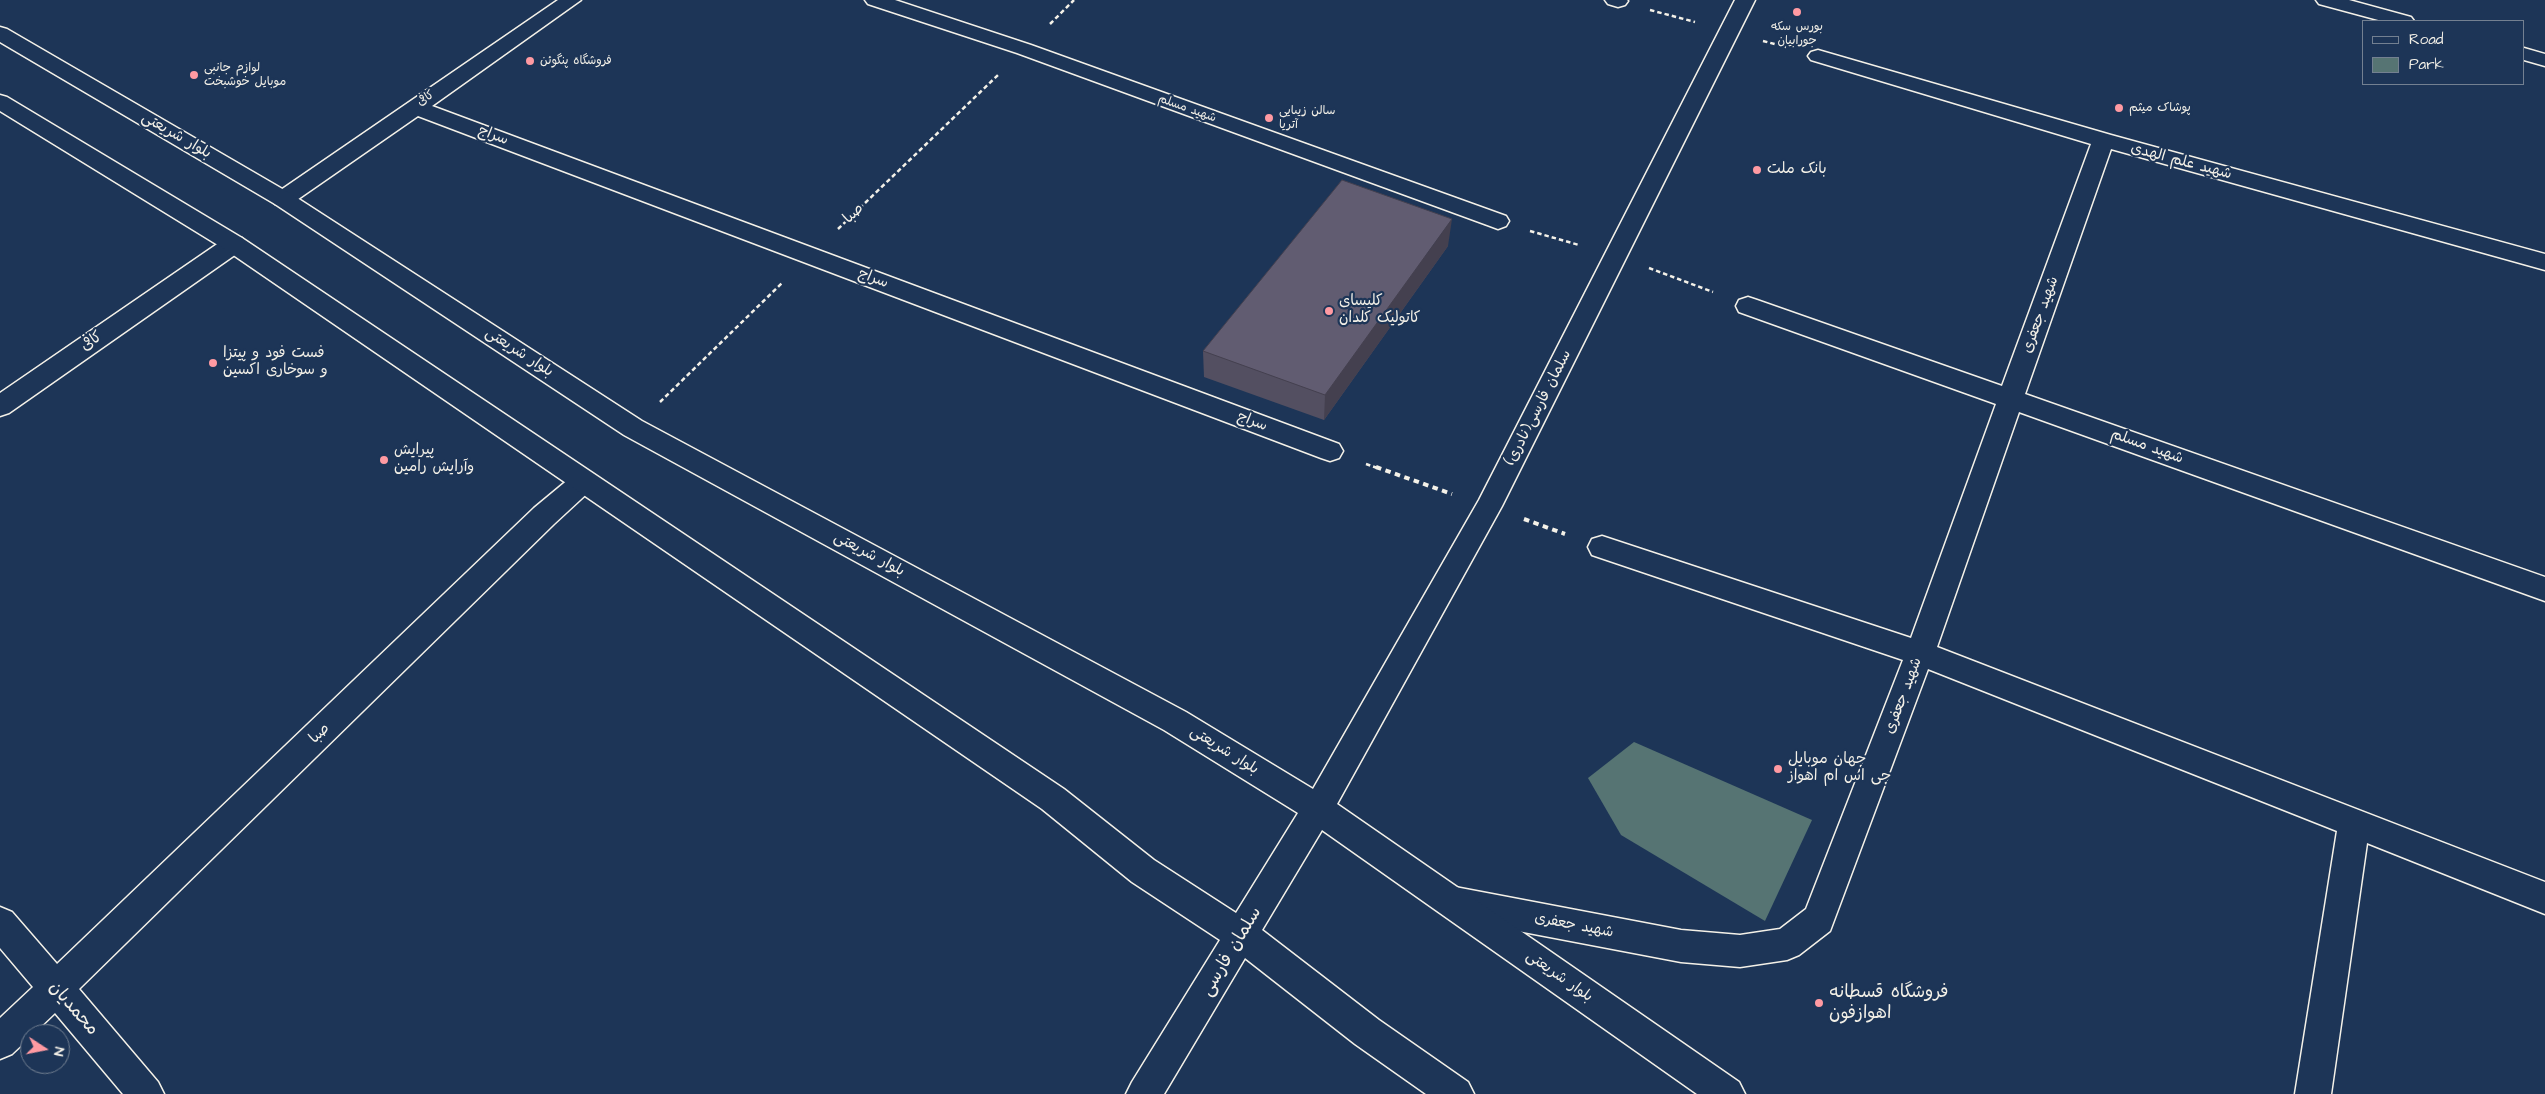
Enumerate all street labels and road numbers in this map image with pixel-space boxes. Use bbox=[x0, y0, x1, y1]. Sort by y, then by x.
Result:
street label: کافی bbox=[415, 88, 437, 110]
street label: شهید مسلم bbox=[1156, 92, 1218, 126]
street label: بلوار شریعتی bbox=[138, 109, 214, 163]
street label: سراج bbox=[475, 122, 511, 150]
street label: شهید علم الهدی bbox=[2128, 140, 2234, 184]
street label: صبا bbox=[840, 200, 868, 228]
street label: سراج bbox=[855, 265, 891, 293]
street label: شهید جعفری bbox=[2019, 274, 2063, 356]
street label: بلوار شریعتی bbox=[482, 324, 556, 382]
street label: کافی bbox=[78, 328, 106, 356]
street label: سلمان فارسی(نادری) bbox=[1502, 347, 1576, 469]
street label: سراج bbox=[1234, 408, 1270, 436]
street label: شهید مسلم bbox=[2108, 426, 2186, 468]
street label: بلوار شریعتی bbox=[831, 529, 907, 581]
street label: شهید جعفری bbox=[1881, 655, 1927, 737]
street label: صبا bbox=[306, 720, 334, 748]
street label: بلوار شریعتی bbox=[1186, 723, 1262, 779]
street label: سلمان فارسی bbox=[1197, 903, 1267, 1001]
street label: شهید جعفری bbox=[1533, 910, 1615, 942]
street label: بلوار شریعتی bbox=[1522, 947, 1596, 1007]
street label: محمدیان bbox=[44, 977, 102, 1041]

